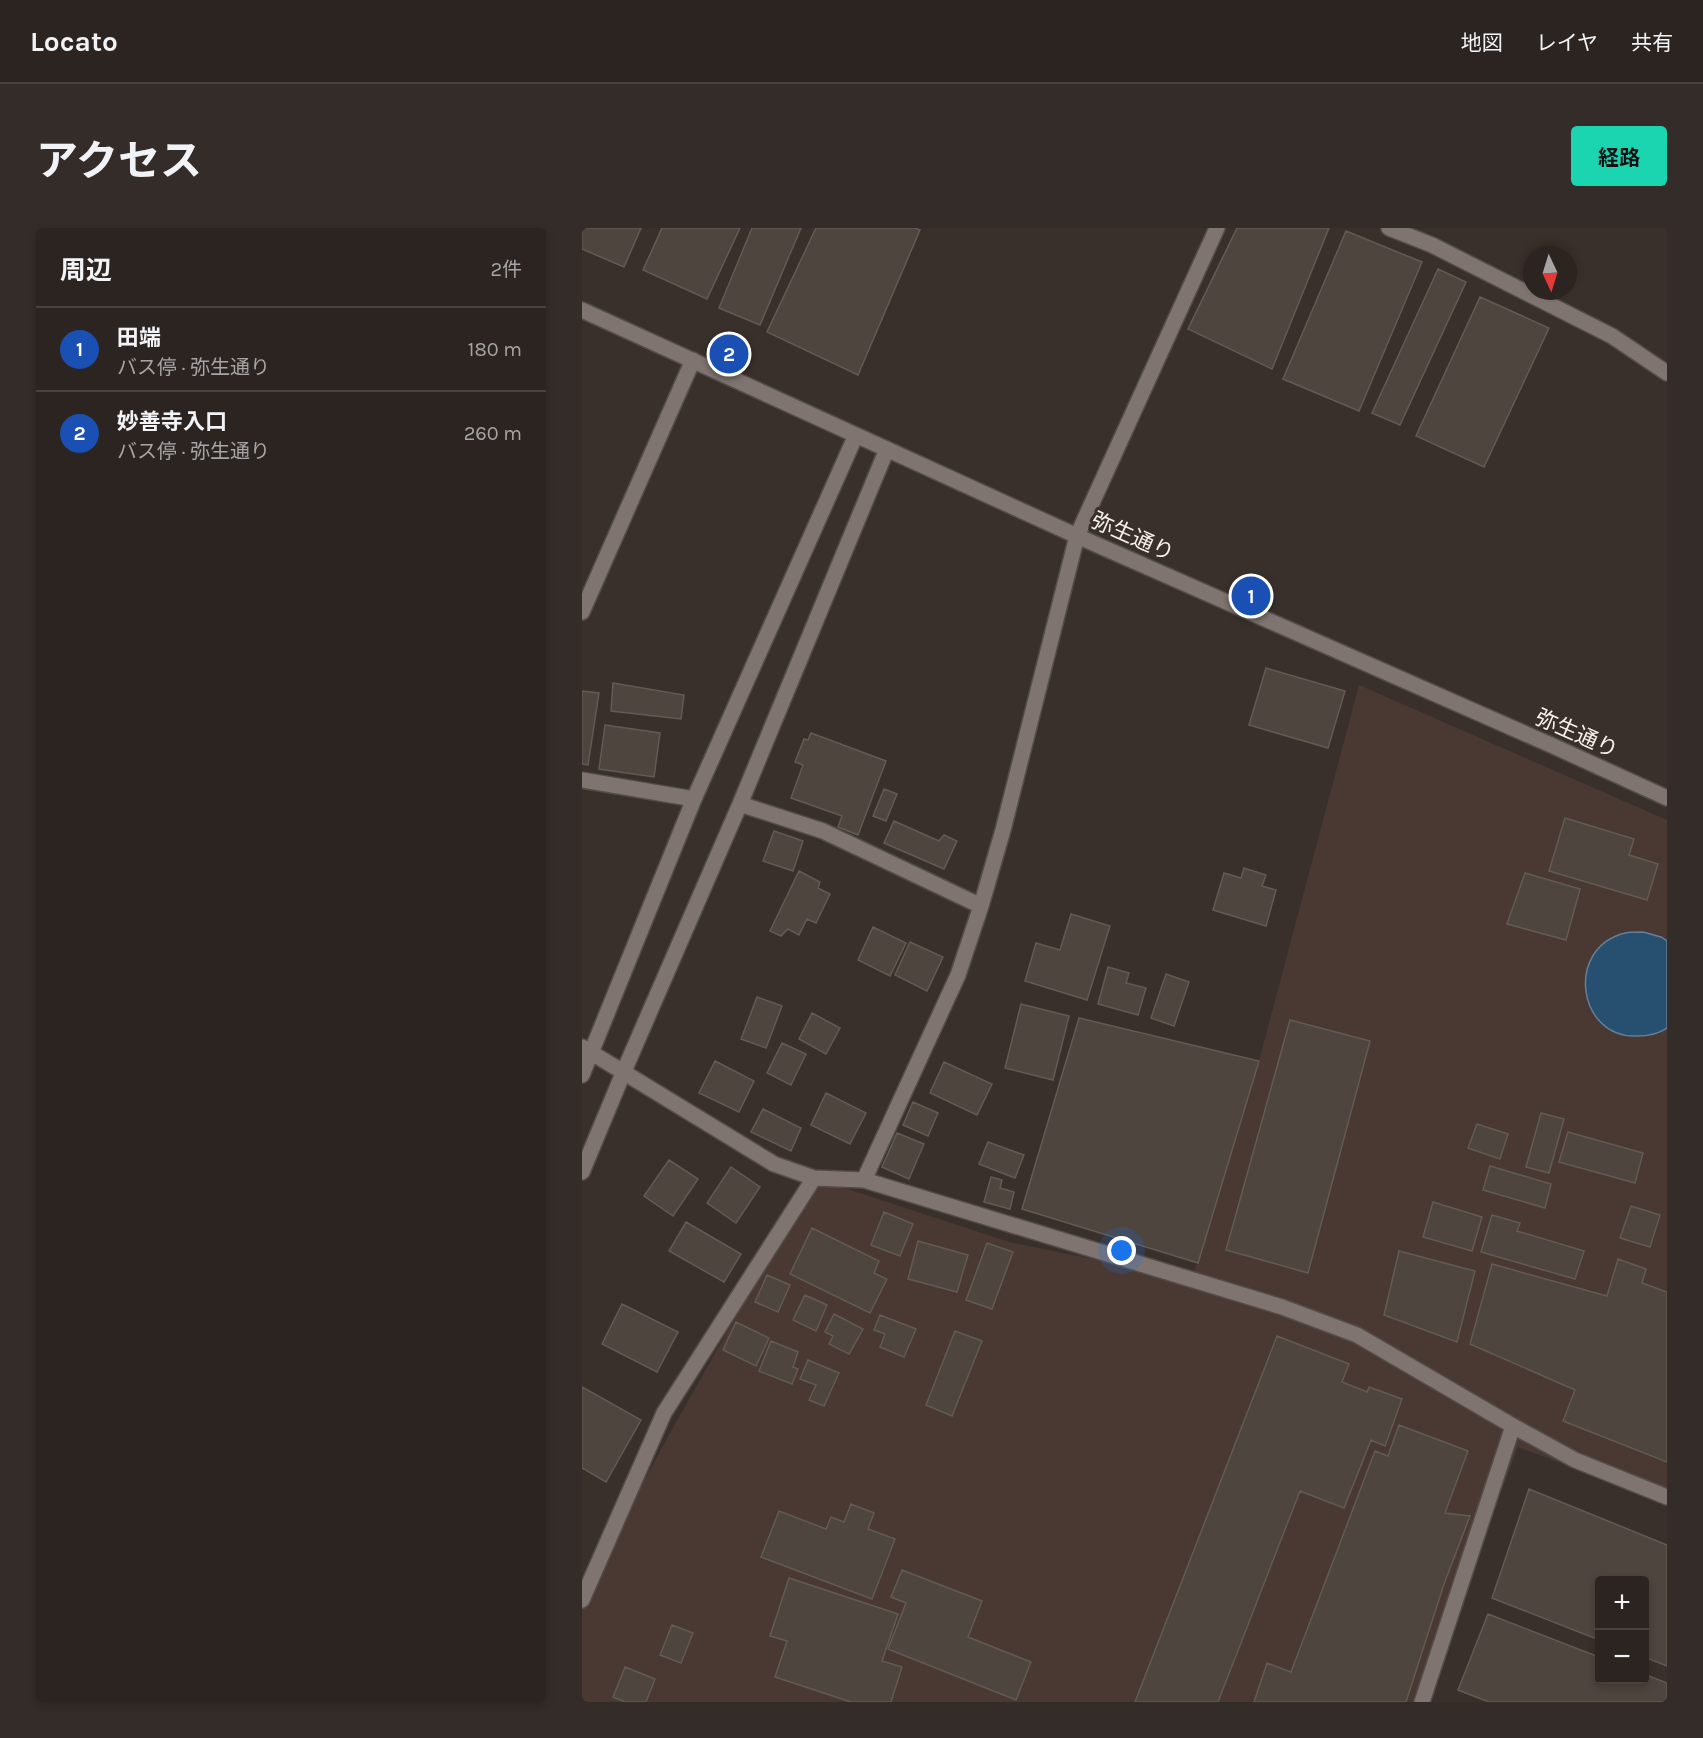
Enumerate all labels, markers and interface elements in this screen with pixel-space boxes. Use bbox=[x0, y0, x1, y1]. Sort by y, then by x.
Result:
text: Locato bbox=[30, 25, 118, 58]
text: 地図 bbox=[1461, 31, 1503, 55]
text: レイヤ bbox=[1536, 31, 1598, 55]
text: 共有 bbox=[1631, 31, 1673, 55]
button: 経路 bbox=[1571, 126, 1667, 186]
text: アクセス bbox=[36, 136, 202, 186]
north arrow bbox=[1523, 246, 1577, 300]
text: 周辺 bbox=[60, 255, 112, 286]
text: 2件 bbox=[490, 258, 522, 281]
text: 田端 bbox=[117, 325, 161, 351]
pin: 2 bbox=[710, 332, 748, 376]
text: 1 bbox=[76, 338, 83, 361]
text: 180 m bbox=[468, 338, 522, 361]
text: バス停 · 弥生通り bbox=[117, 356, 270, 379]
text: 妙善寺入口 bbox=[117, 409, 227, 435]
text: 2 bbox=[73, 422, 86, 445]
text: 260 m bbox=[464, 422, 522, 445]
text: バス停 · 弥生通り bbox=[117, 440, 270, 463]
street label: 弥生通り bbox=[1087, 507, 1178, 567]
pin: 1 bbox=[1232, 574, 1270, 619]
street label: 弥生通り bbox=[1531, 704, 1622, 764]
your location bbox=[1107, 1236, 1136, 1265]
map controls bbox=[1595, 1576, 1649, 1684]
button: + bbox=[1595, 1576, 1649, 1630]
button: − bbox=[1595, 1630, 1649, 1684]

